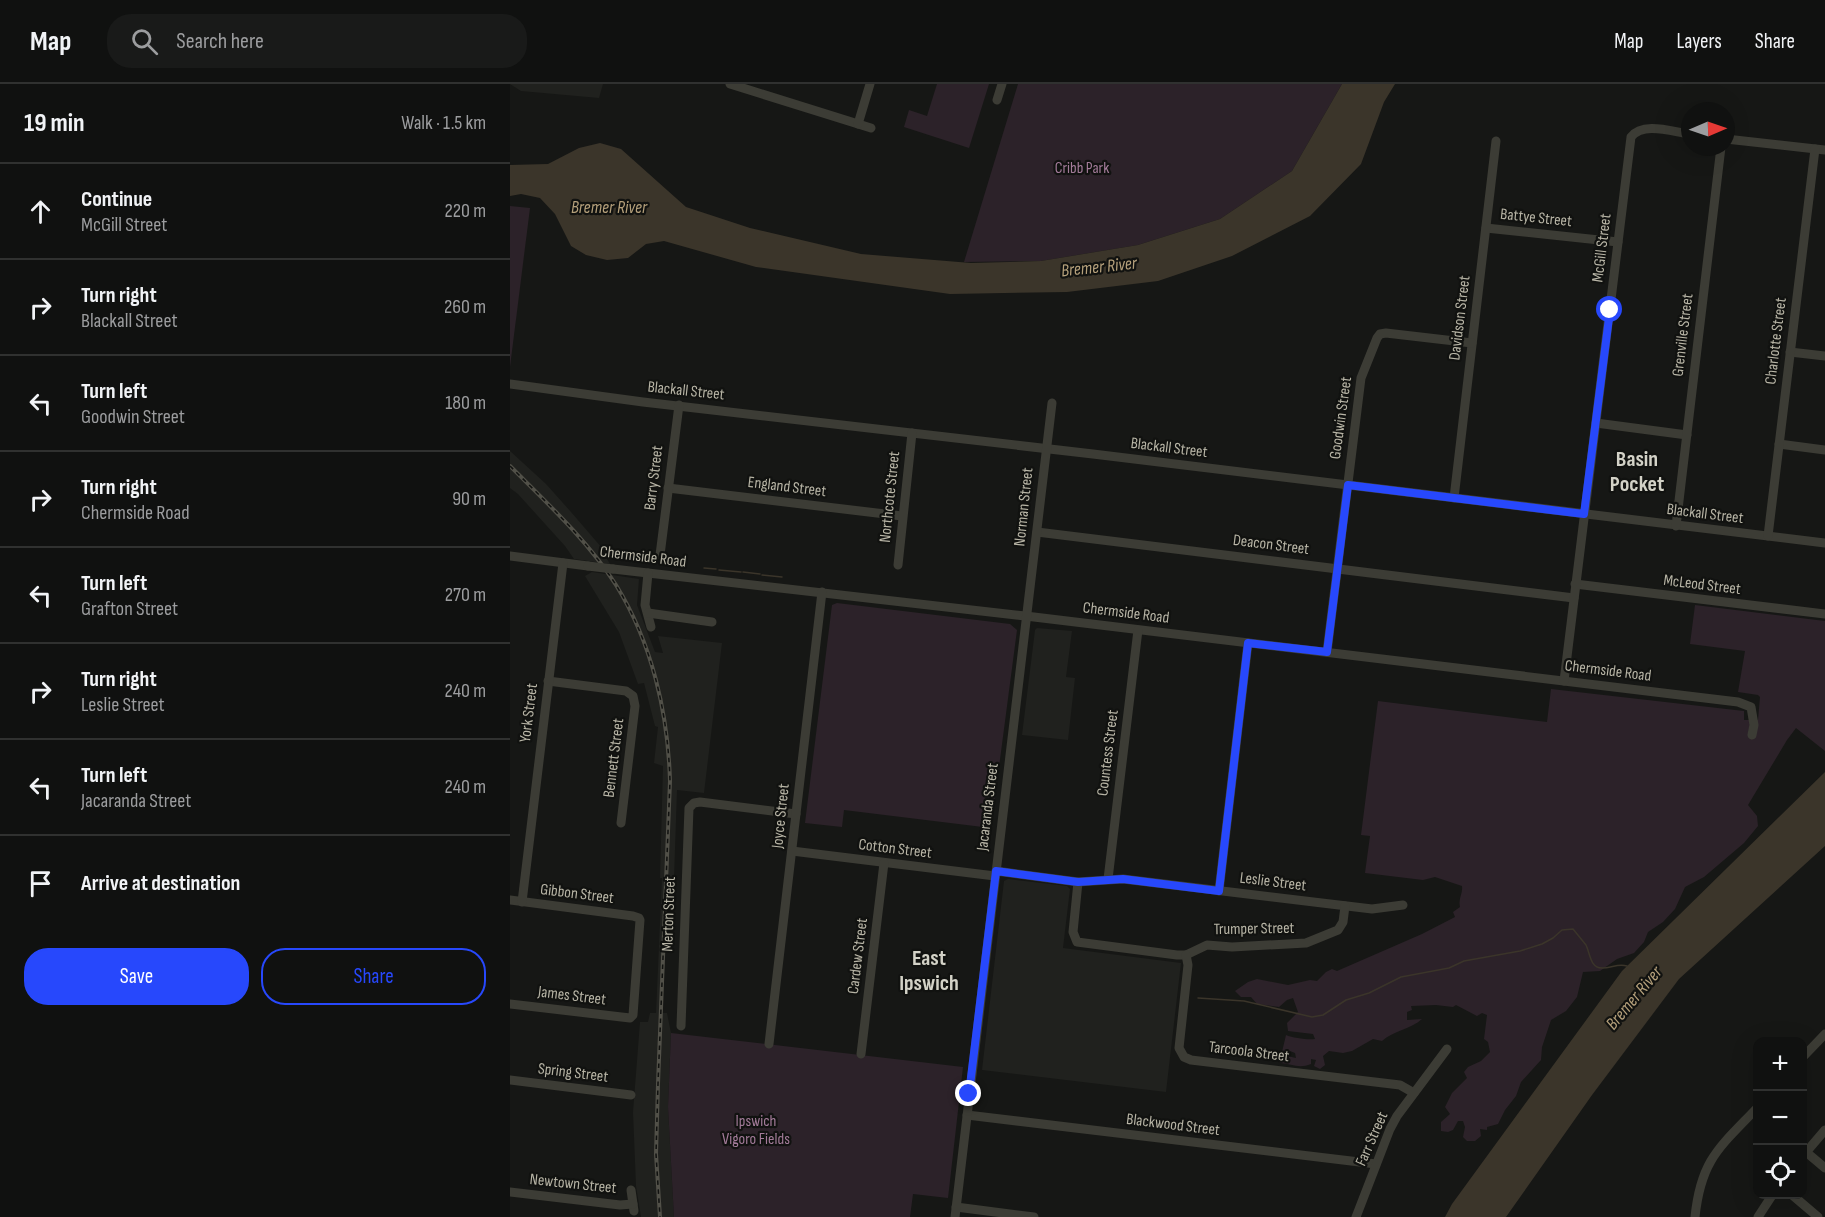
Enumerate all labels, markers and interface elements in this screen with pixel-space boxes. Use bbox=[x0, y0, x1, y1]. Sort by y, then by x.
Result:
search box bbox=[107, 14, 527, 68]
text: Map bbox=[30, 25, 71, 58]
icon: search bbox=[128, 25, 161, 58]
text: Search here bbox=[176, 28, 264, 55]
text: Map bbox=[1614, 29, 1643, 54]
text: Layers bbox=[1676, 29, 1722, 54]
text: Share bbox=[1755, 29, 1795, 54]
north arrow bbox=[1681, 102, 1735, 156]
text: 19 min bbox=[24, 108, 85, 139]
text: Walk · 1.5 km bbox=[401, 111, 486, 135]
park label: Cribb Park bbox=[1055, 159, 1109, 178]
text: Continue bbox=[81, 186, 152, 213]
icon: ahead bbox=[24, 195, 57, 228]
water label: Bremer River bbox=[571, 197, 648, 218]
text: 220 m bbox=[445, 199, 486, 223]
street label: Battye Street bbox=[1499, 205, 1573, 231]
street label: McGill Street bbox=[1588, 212, 1616, 283]
text: McGill Street bbox=[81, 213, 167, 237]
water label: Bremer River bbox=[1060, 252, 1139, 281]
street label: Davidson Street bbox=[1445, 274, 1475, 361]
text: Turn right bbox=[81, 282, 157, 309]
icon: right bbox=[24, 291, 57, 324]
street label: Grenville Street bbox=[1668, 292, 1698, 378]
text: 260 m bbox=[444, 295, 486, 319]
route start bbox=[1596, 296, 1622, 322]
street label: Charlotte Street bbox=[1761, 296, 1791, 385]
text: Blackall Street bbox=[81, 309, 177, 333]
street label: Goodwin Street bbox=[1326, 375, 1356, 460]
text: Turn left bbox=[81, 378, 147, 405]
street label: Blackall Street bbox=[647, 378, 725, 404]
icon: left bbox=[24, 387, 57, 420]
text: 180 m bbox=[445, 391, 486, 415]
text: Goodwin Street bbox=[81, 405, 185, 429]
street label: Blackall Street bbox=[1130, 434, 1209, 462]
street label: Barry Street bbox=[641, 444, 667, 511]
district label: Basin Pocket bbox=[1610, 446, 1664, 498]
street label: Northcote Street bbox=[876, 450, 904, 544]
street label: Norman Street bbox=[1010, 467, 1038, 547]
street label: England Street bbox=[747, 473, 827, 501]
text: Turn right bbox=[81, 474, 157, 501]
icon: right bbox=[24, 483, 57, 516]
text: 90 m bbox=[452, 487, 486, 511]
street label: Blackall Street bbox=[1666, 500, 1745, 528]
text: Chermside Road bbox=[81, 501, 190, 525]
street label: Deacon Street bbox=[1232, 531, 1310, 559]
street label: Chermside Road bbox=[599, 542, 687, 572]
text: Turn left bbox=[81, 570, 147, 597]
street label: McLeod Street bbox=[1662, 571, 1742, 599]
icon: left bbox=[24, 579, 57, 612]
text: 270 m bbox=[445, 583, 486, 607]
text: Grafton Street bbox=[81, 597, 178, 621]
street label: Chermside Road bbox=[1082, 598, 1170, 628]
street label: Chermside Road bbox=[1564, 656, 1652, 686]
text: Turn right bbox=[81, 666, 157, 693]
icon: right bbox=[24, 675, 57, 708]
text: 240 m bbox=[445, 679, 486, 703]
street label: York Street bbox=[516, 682, 542, 744]
text: Leslie Street bbox=[81, 693, 165, 717]
street label: Countess Street bbox=[1093, 709, 1123, 797]
street label: Bennett Street bbox=[600, 717, 628, 799]
text: Turn left bbox=[81, 762, 147, 789]
street label: Jacaranda Street bbox=[973, 762, 1003, 853]
icon: left bbox=[24, 771, 57, 804]
text: 240 m bbox=[445, 775, 486, 799]
street label: Joyce Street bbox=[768, 783, 794, 850]
text: Jacaranda Street bbox=[81, 789, 191, 813]
street label: Cotton Street bbox=[857, 835, 933, 863]
icon: arrive bbox=[24, 867, 57, 900]
street label: Leslie Street bbox=[1239, 868, 1307, 896]
text: Arrive at destination bbox=[81, 870, 240, 897]
street label: Merton Street bbox=[658, 876, 680, 952]
street label: Gibbon Street bbox=[539, 880, 615, 908]
street label: Cardew Street bbox=[844, 917, 872, 995]
street label: Trumper Street bbox=[1213, 919, 1295, 939]
district label: East Ipswich bbox=[899, 945, 959, 997]
button: Save bbox=[24, 948, 249, 1005]
button: Share bbox=[261, 948, 486, 1005]
water label: Bremer River bbox=[1602, 961, 1667, 1034]
street label: James Street bbox=[536, 982, 607, 1010]
map controls bbox=[1753, 1037, 1807, 1199]
button: + bbox=[1753, 1037, 1807, 1091]
street label: Tarcoola Street bbox=[1208, 1038, 1290, 1066]
street label: Spring Street bbox=[537, 1059, 609, 1087]
route end bbox=[955, 1080, 981, 1106]
button: − bbox=[1753, 1091, 1807, 1145]
street label: Farr Street bbox=[1352, 1109, 1392, 1169]
street label: Blackwood Street bbox=[1125, 1110, 1221, 1140]
park label: Ipswich Vigoro Fields bbox=[722, 1112, 790, 1149]
button: locate bbox=[1753, 1145, 1807, 1199]
street label: Newtown Street bbox=[529, 1170, 617, 1198]

